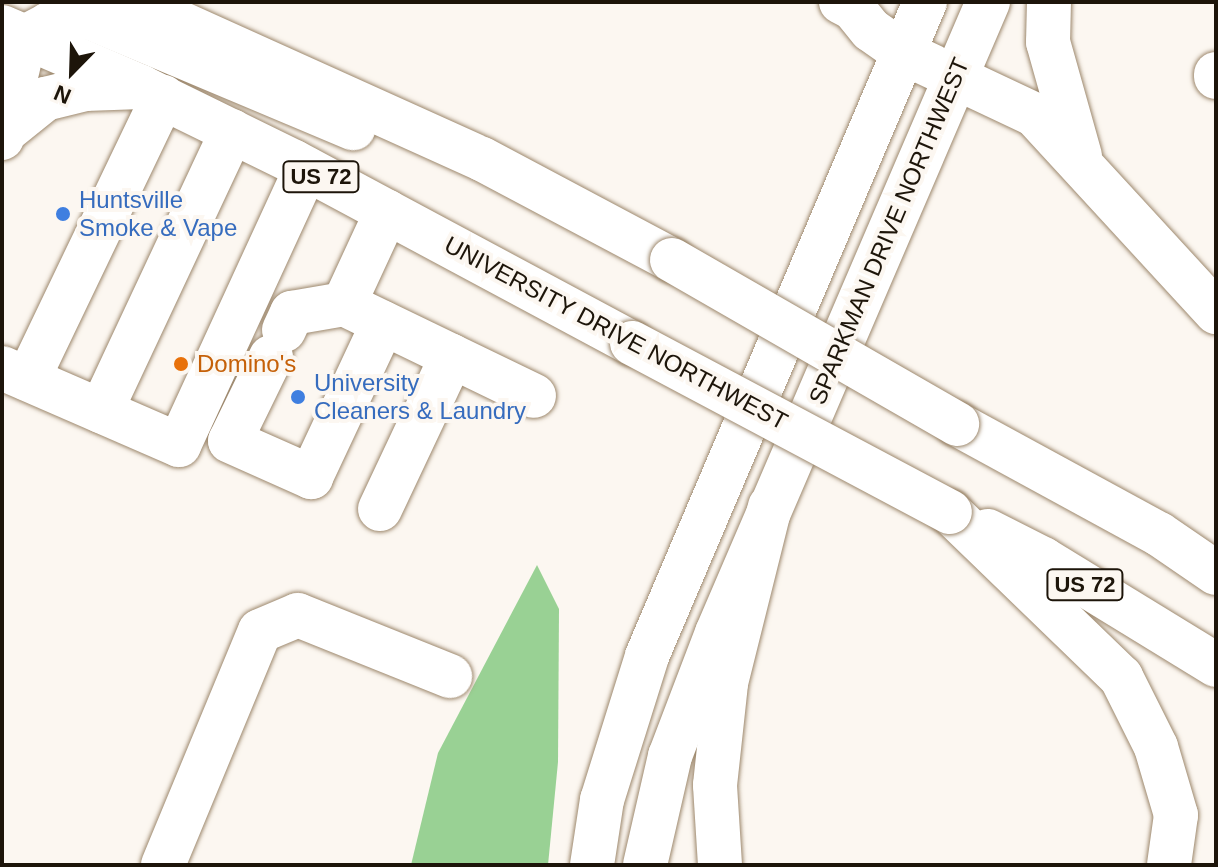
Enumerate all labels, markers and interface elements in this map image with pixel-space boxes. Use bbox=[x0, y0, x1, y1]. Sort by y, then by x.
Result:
north arrow bbox=[32, 32, 112, 112]
street label: SPARKMAN DRIVE NORTHWEST bbox=[803, 53, 975, 409]
text: N bbox=[50, 80, 75, 109]
road number: US 72 bbox=[281, 159, 361, 195]
place label: Huntsville Smoke & Vape bbox=[79, 186, 237, 242]
marker: Huntsville Smoke & Vape bbox=[54, 205, 72, 223]
street label: UNIVERSITY DRIVE NORTHWEST bbox=[439, 230, 793, 436]
place label: Domino's bbox=[197, 350, 296, 378]
marker: Domino's bbox=[172, 355, 190, 373]
place label: University Cleaners & Laundry bbox=[314, 369, 526, 425]
marker: University Cleaners & Laundry bbox=[289, 388, 307, 406]
road number: US 72 bbox=[1045, 567, 1125, 603]

